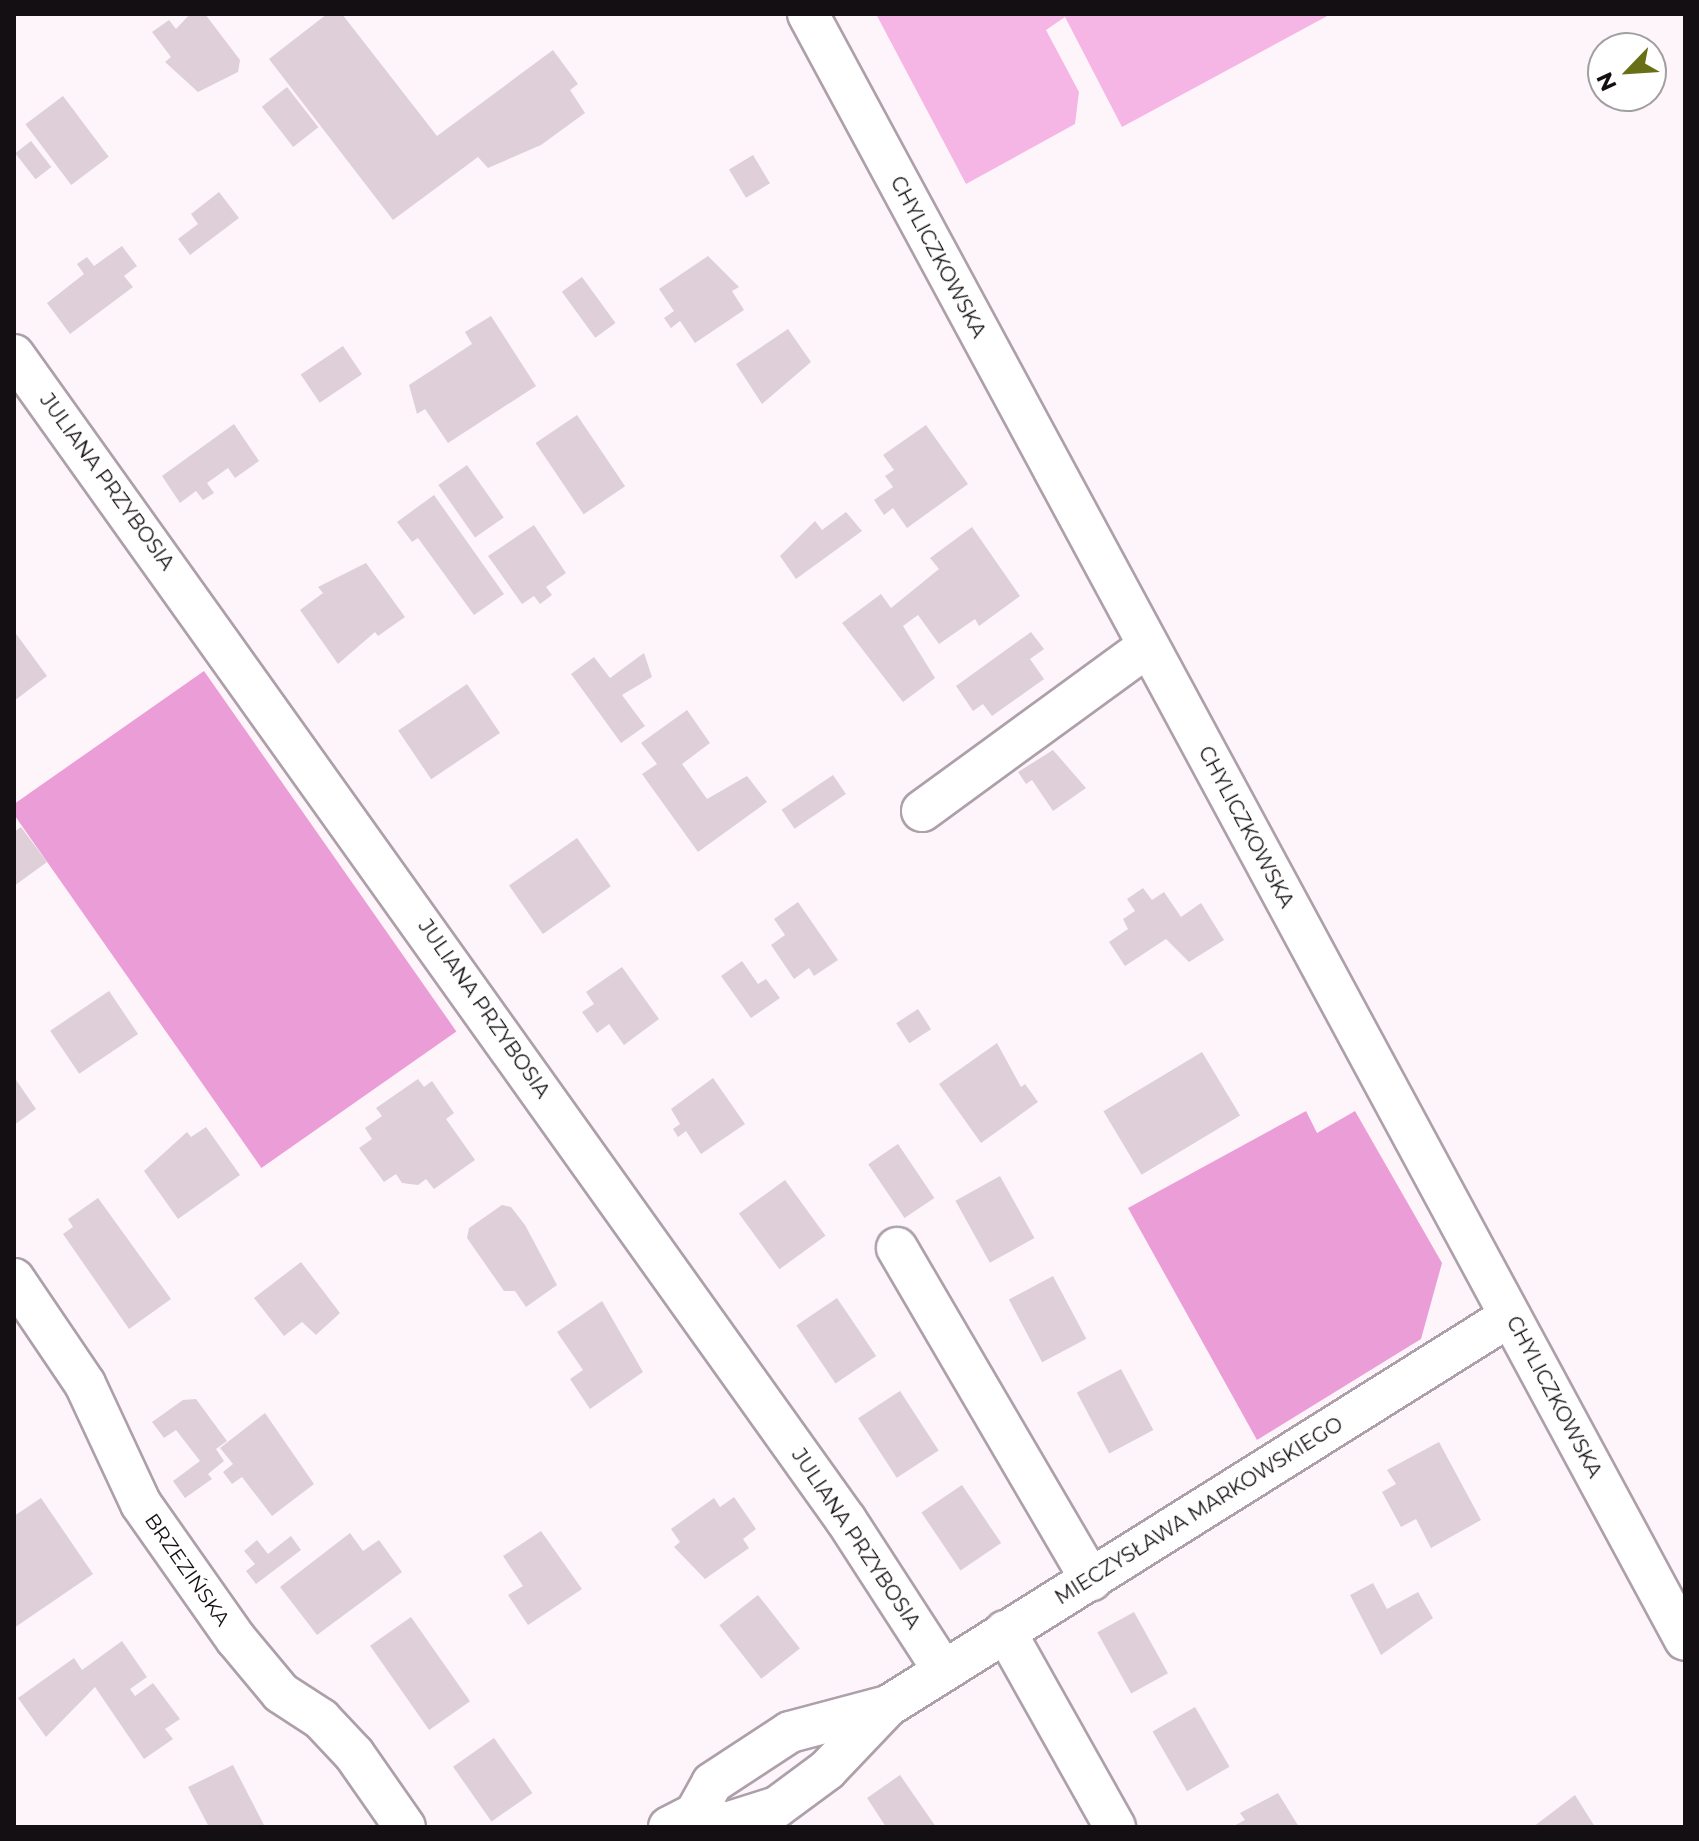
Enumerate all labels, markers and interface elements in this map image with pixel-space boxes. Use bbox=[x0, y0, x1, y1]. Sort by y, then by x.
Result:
north arrow bbox=[1587, 32, 1667, 112]
text: N bbox=[1591, 68, 1623, 95]
street label: CHYLICZKOWSKA bbox=[885, 172, 991, 342]
street label: JULIANA PRZYBOSIA bbox=[35, 389, 179, 575]
street label: CHYLICZKOWSKA bbox=[1193, 742, 1299, 912]
street label: JULIANA PRZYBOSIA bbox=[413, 915, 555, 1103]
street label: CHYLICZKOWSKA bbox=[1501, 1312, 1607, 1482]
street label: MIECZYSŁAWA MARKOWSKIEGO bbox=[1051, 1412, 1347, 1610]
street label: JULIANA PRZYBOSIA bbox=[787, 1444, 925, 1634]
street label: BRZEZIŃSKA bbox=[139, 1509, 235, 1631]

